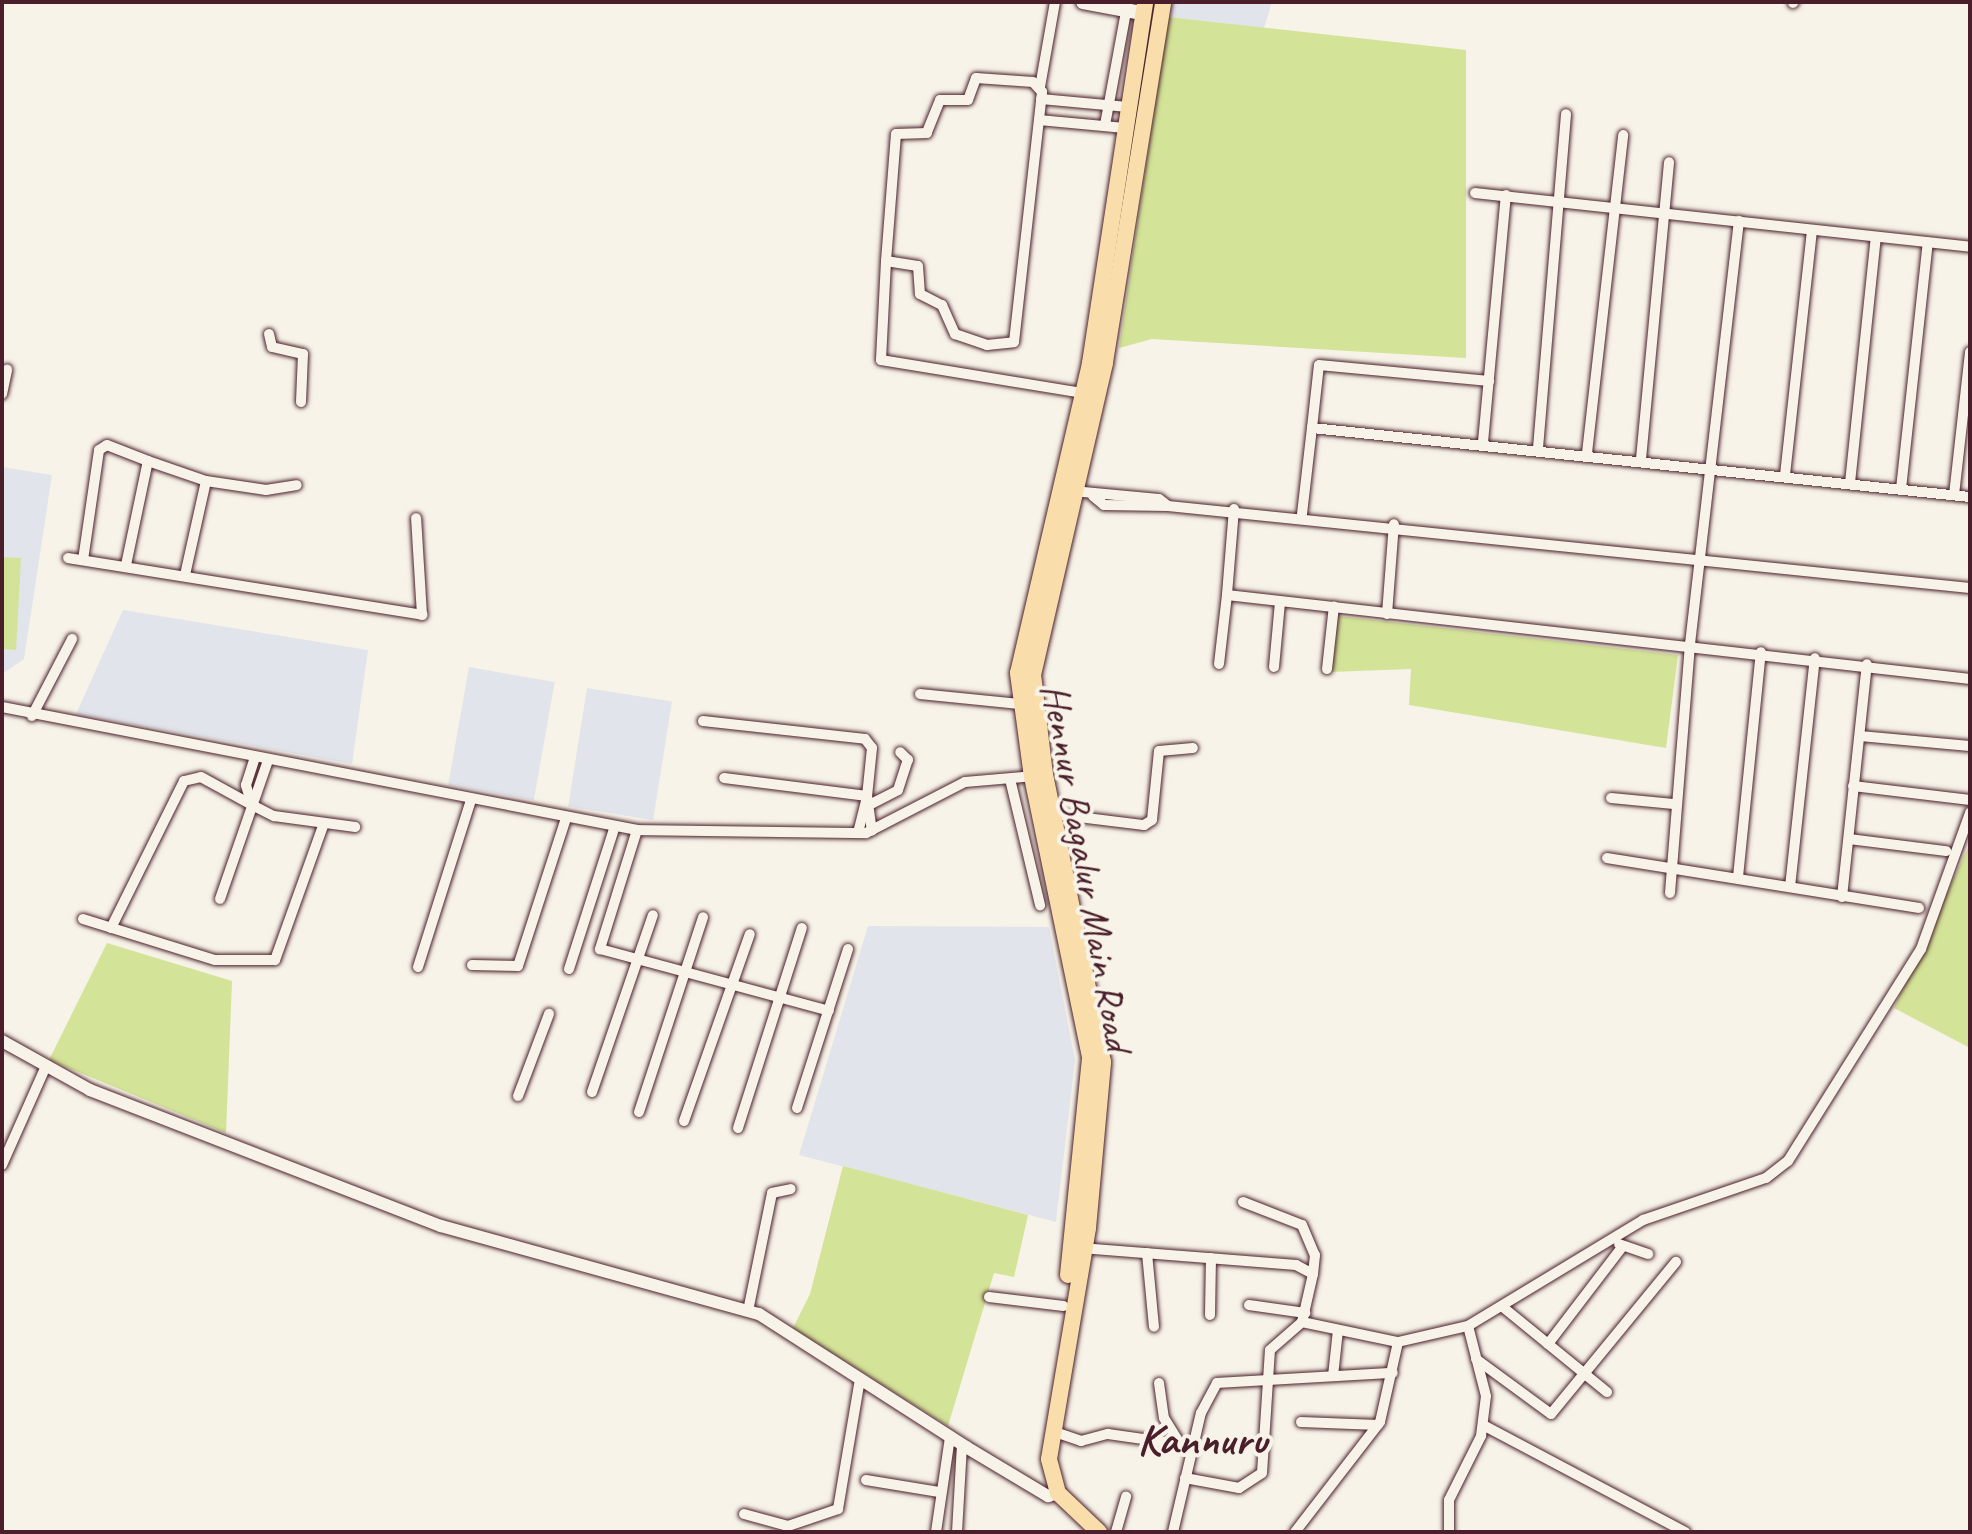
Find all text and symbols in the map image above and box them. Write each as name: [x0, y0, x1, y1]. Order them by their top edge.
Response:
street label: Hennur Bagalur Main Road: [1031, 679, 1143, 1055]
district label: Kannuru: [1137, 1414, 1267, 1466]

